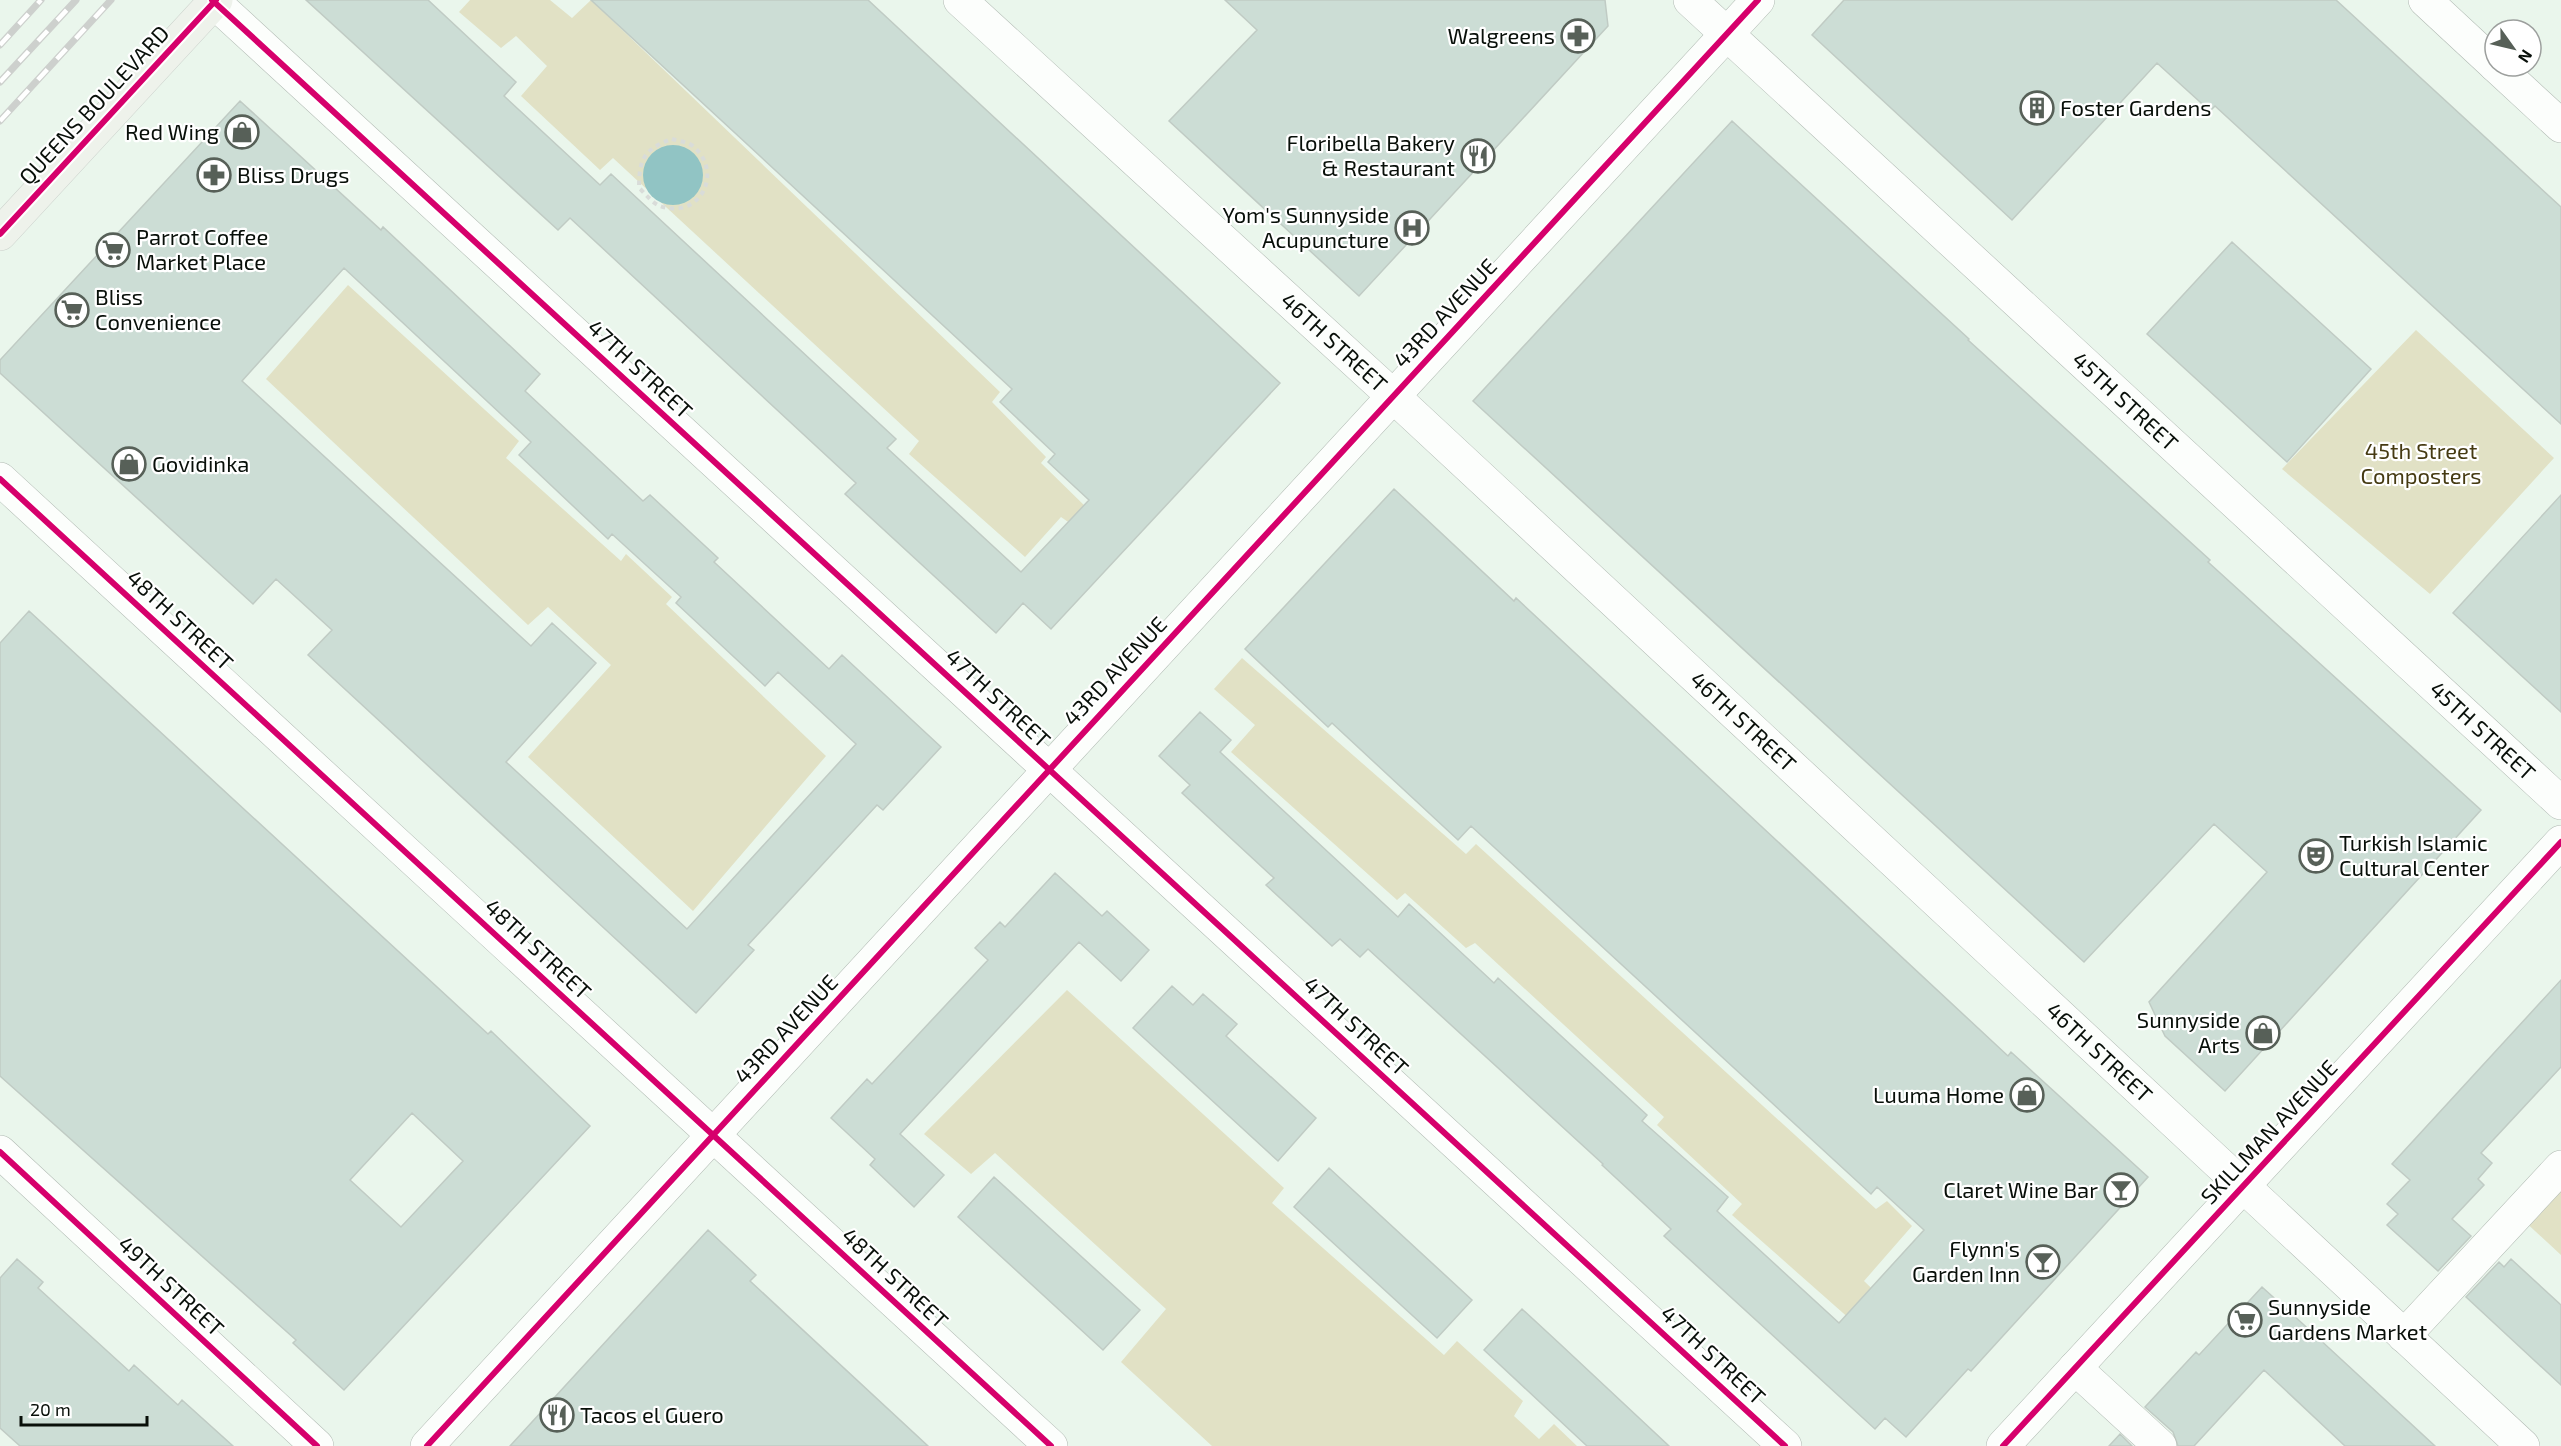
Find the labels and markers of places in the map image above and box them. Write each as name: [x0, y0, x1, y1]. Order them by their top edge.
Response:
pharmacy icon: Walgreens: [1560, 18, 1596, 54]
place label: Walgreens: [1447, 22, 1555, 48]
building icon: Foster Gardens: [2019, 90, 2055, 126]
place label: Foster Gardens: [2060, 94, 2212, 120]
shop icon: Red Wing: [224, 114, 260, 150]
place label: Red Wing: [125, 118, 219, 144]
place label: Floribella Bakery & Restaurant: [1287, 129, 1455, 180]
restaurant icon: Floribella Bakery & Restaurant: [1460, 138, 1496, 174]
pharmacy icon: Bliss Drugs: [196, 157, 232, 193]
place label: Bliss Drugs: [237, 161, 349, 187]
place label: Yom's Sunnyside Acupuncture: [1223, 201, 1389, 252]
hospital icon: Yom's Sunnyside Acupuncture: [1394, 210, 1430, 246]
place label: Parrot Coffee Market Place: [136, 223, 268, 274]
supermarket icon: Parrot Coffee Market Place: [95, 232, 131, 268]
place label: Bliss Convenience: [95, 283, 221, 334]
supermarket icon: Bliss Convenience: [54, 292, 90, 328]
shop icon: Govidinka: [111, 446, 147, 482]
place label: Govidinka: [152, 450, 249, 476]
place label: Turkish Islamic Cultural Center: [2339, 829, 2490, 880]
theatre icon: Turkish Islamic Cultural Center: [2298, 838, 2334, 874]
place label: Sunnyside Arts: [2137, 1006, 2240, 1057]
shop icon: Sunnyside Arts: [2245, 1015, 2281, 1051]
shop icon: Luuma Home: [2009, 1077, 2045, 1113]
place label: Luuma Home: [1873, 1081, 2004, 1107]
bar icon: Claret Wine Bar: [2103, 1172, 2139, 1208]
place label: Claret Wine Bar: [1943, 1176, 2098, 1202]
place label: Flynn's Garden Inn: [1912, 1235, 2020, 1286]
bar icon: Flynn's Garden Inn: [2025, 1244, 2061, 1280]
place label: Sunnyside Gardens Market: [2268, 1293, 2427, 1344]
supermarket icon: Sunnyside Gardens Market: [2227, 1302, 2263, 1338]
restaurant icon: Tacos el Guero: [539, 1397, 575, 1433]
place label: Tacos el Guero: [580, 1401, 724, 1427]

